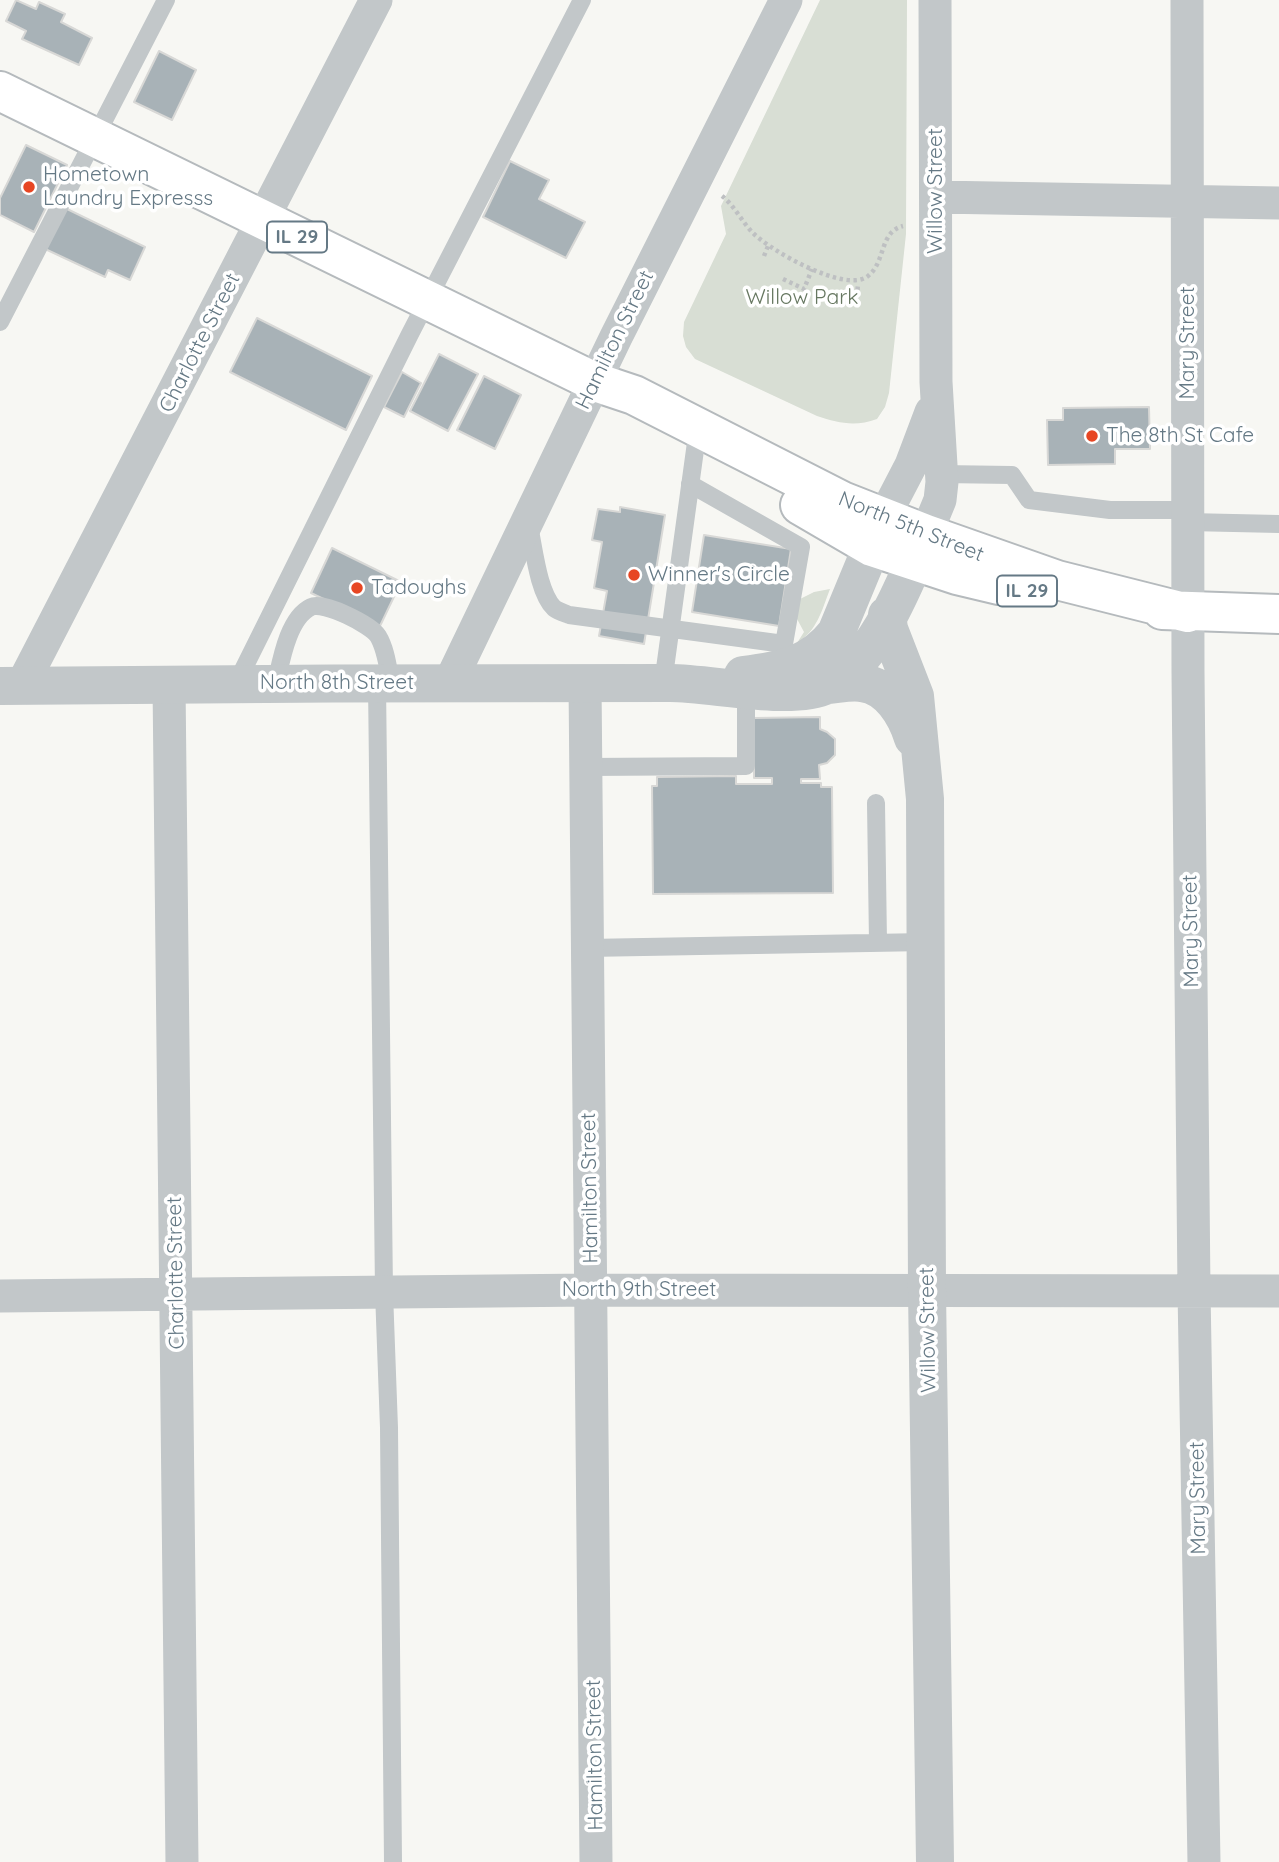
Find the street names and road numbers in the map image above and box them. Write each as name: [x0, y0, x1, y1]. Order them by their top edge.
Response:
street label: Willow Street: [923, 128, 949, 254]
road number: IL 29: [267, 221, 327, 252]
street label: Hamilton Street: [571, 267, 659, 413]
street label: Charlotte Street: [154, 269, 246, 417]
street label: Mary Street: [1175, 286, 1201, 400]
street label: North 5th Street: [835, 486, 987, 568]
road number: IL 29: [997, 576, 1057, 606]
street label: North 8th Street: [260, 670, 414, 696]
street label: Mary Street: [1177, 874, 1205, 988]
street label: Hamilton Street: [576, 1112, 604, 1264]
street label: Charlotte Street: [162, 1196, 190, 1350]
street label: Willow Street: [914, 1267, 942, 1393]
street label: North 9th Street: [562, 1277, 716, 1303]
street label: Mary Street: [1184, 1441, 1212, 1555]
street label: Hamilton Street: [581, 1679, 609, 1831]

